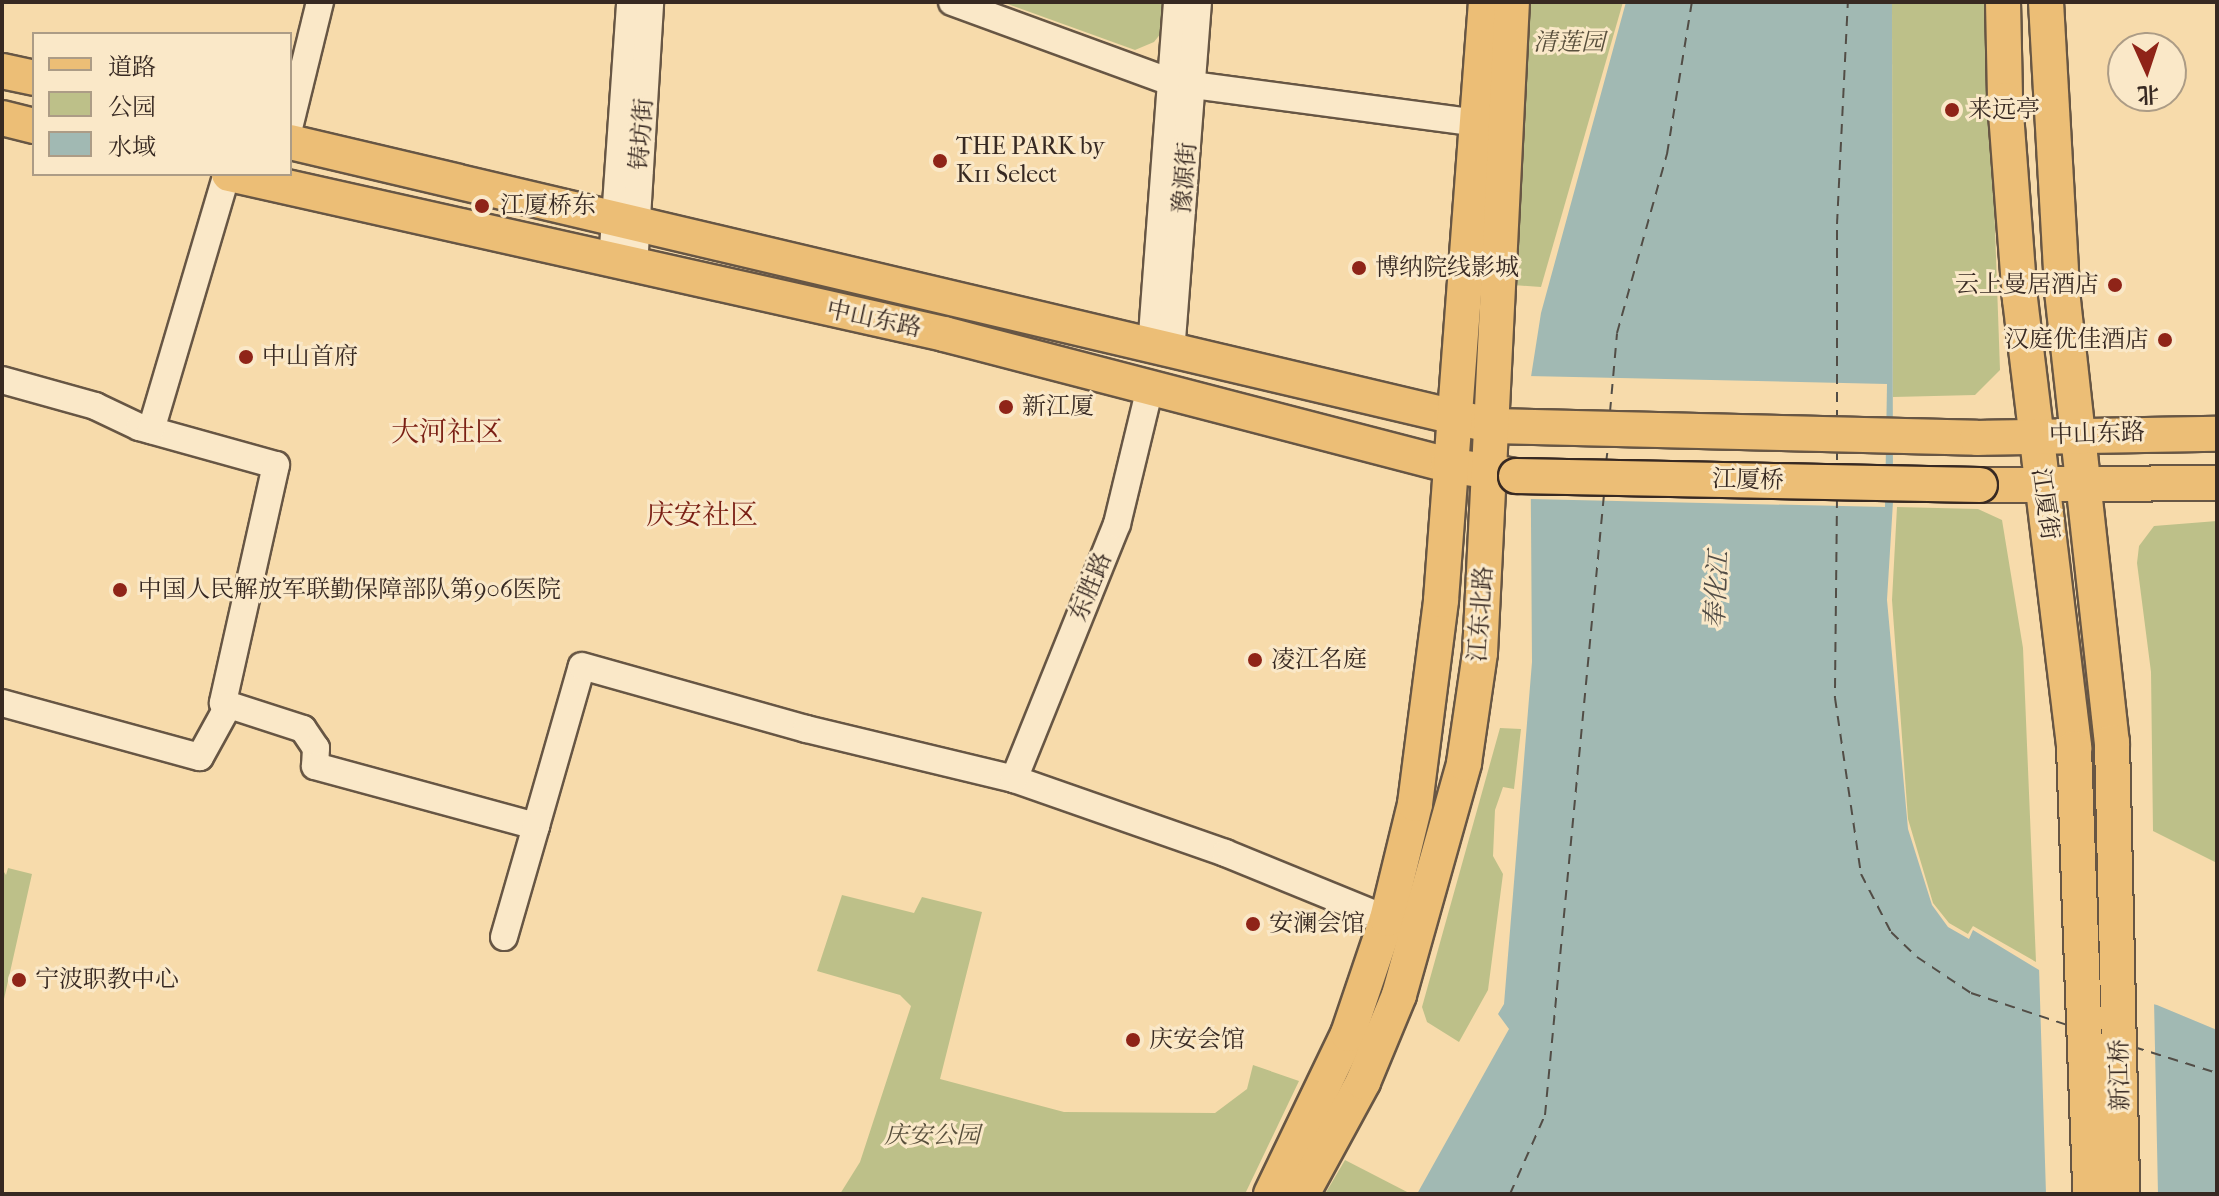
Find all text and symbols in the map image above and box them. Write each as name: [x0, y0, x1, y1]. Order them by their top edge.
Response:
park label: 清莲园: [1533, 29, 1605, 57]
legend: [32, 32, 292, 176]
north arrow: [2107, 32, 2187, 112]
text: 道路: [108, 53, 156, 81]
text: 北: [2136, 80, 2160, 108]
text: 公园: [108, 93, 156, 121]
place label: 来远亭: [1968, 96, 2040, 124]
street label: 铸坊街: [625, 97, 659, 171]
marker: 来远亭: [1943, 101, 1961, 119]
text: 水域: [108, 133, 156, 161]
place label: THE PARK by K11 Select: [956, 133, 1105, 189]
street label: 豫源街: [1168, 141, 1202, 215]
marker: THE PARK by K11 Select: [931, 152, 949, 170]
place label: 江厦桥东: [500, 192, 596, 220]
marker: 江厦桥东: [471, 195, 493, 217]
place label: 博纳院线影城: [1375, 254, 1519, 282]
marker: 博纳院线影城: [1350, 259, 1368, 277]
place label: 云上曼居酒店: [1955, 271, 2099, 299]
marker: 云上曼居酒店: [2106, 276, 2124, 294]
street label: 中山东路: [824, 295, 924, 343]
place label: 汉庭优佳酒店: [2005, 326, 2149, 354]
marker: 汉庭优佳酒店: [2156, 331, 2174, 349]
place label: 中山首府: [262, 343, 358, 371]
marker: 中山首府: [237, 348, 255, 366]
place label: 新江厦: [1022, 393, 1094, 421]
marker: 新江厦: [997, 398, 1015, 416]
district label: 大河社区: [391, 415, 503, 449]
street label: 中山东路: [2049, 418, 2145, 450]
street label: 江厦桥: [1712, 465, 1784, 495]
street label: 江厦街: [2026, 466, 2064, 542]
district label: 庆安社区: [646, 498, 758, 532]
street label: 东胜路: [1064, 548, 1118, 626]
water label: 奉化江: [1699, 550, 1735, 630]
street label: 江东北路: [1463, 565, 1499, 663]
place label: 中国人民解放军联勤保障部队第906医院: [138, 576, 561, 604]
marker: 中国人民解放军联勤保障部队第906医院: [109, 579, 131, 601]
place label: 凌江名庭: [1271, 646, 1367, 674]
marker: 凌江名庭: [1246, 651, 1264, 669]
place label: 安澜会馆: [1269, 910, 1365, 938]
marker: 安澜会馆: [1244, 915, 1262, 933]
place label: 宁波职教中心: [35, 966, 179, 994]
marker: 宁波职教中心: [10, 971, 28, 989]
place label: 庆安会馆: [1149, 1026, 1245, 1054]
marker: 庆安会馆: [1124, 1031, 1142, 1049]
street label: 新江桥: [2105, 1039, 2135, 1111]
park label: 庆安公园: [884, 1122, 980, 1150]

